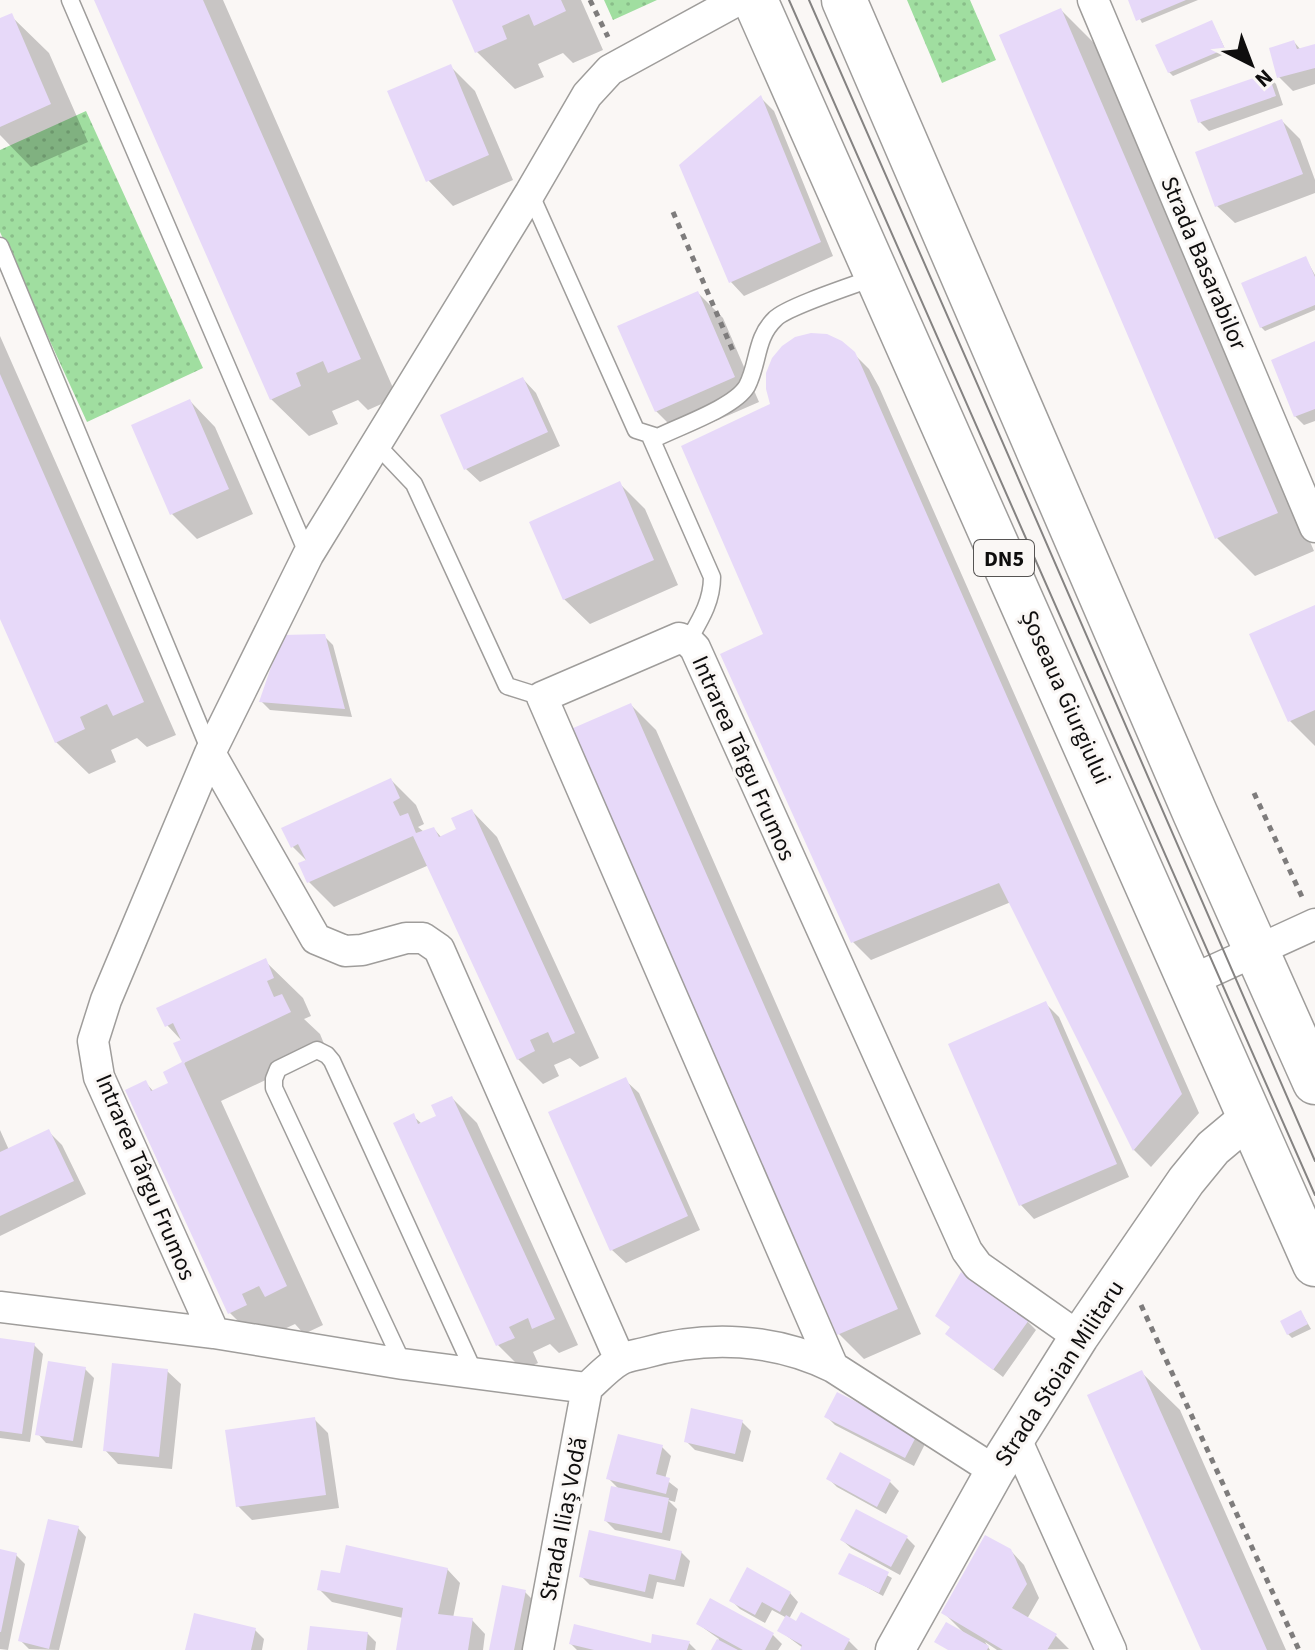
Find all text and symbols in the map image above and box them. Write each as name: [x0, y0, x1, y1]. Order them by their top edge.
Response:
north arrow: [1211, 24, 1291, 104]
text: N: [1248, 61, 1280, 95]
street label: Strada Basarabilor: [1151, 171, 1256, 356]
road number: DN5: [974, 540, 1034, 576]
street label: Șoseaua Giurgiului: [1011, 604, 1120, 790]
street label: Intrarea Târgu Frumos: [683, 650, 804, 866]
street label: Intrarea Târgu Frumos: [86, 1069, 205, 1286]
street label: Strada Stoian Militaru: [986, 1273, 1133, 1473]
street label: Strada Iliaș Vodă: [530, 1434, 597, 1604]

